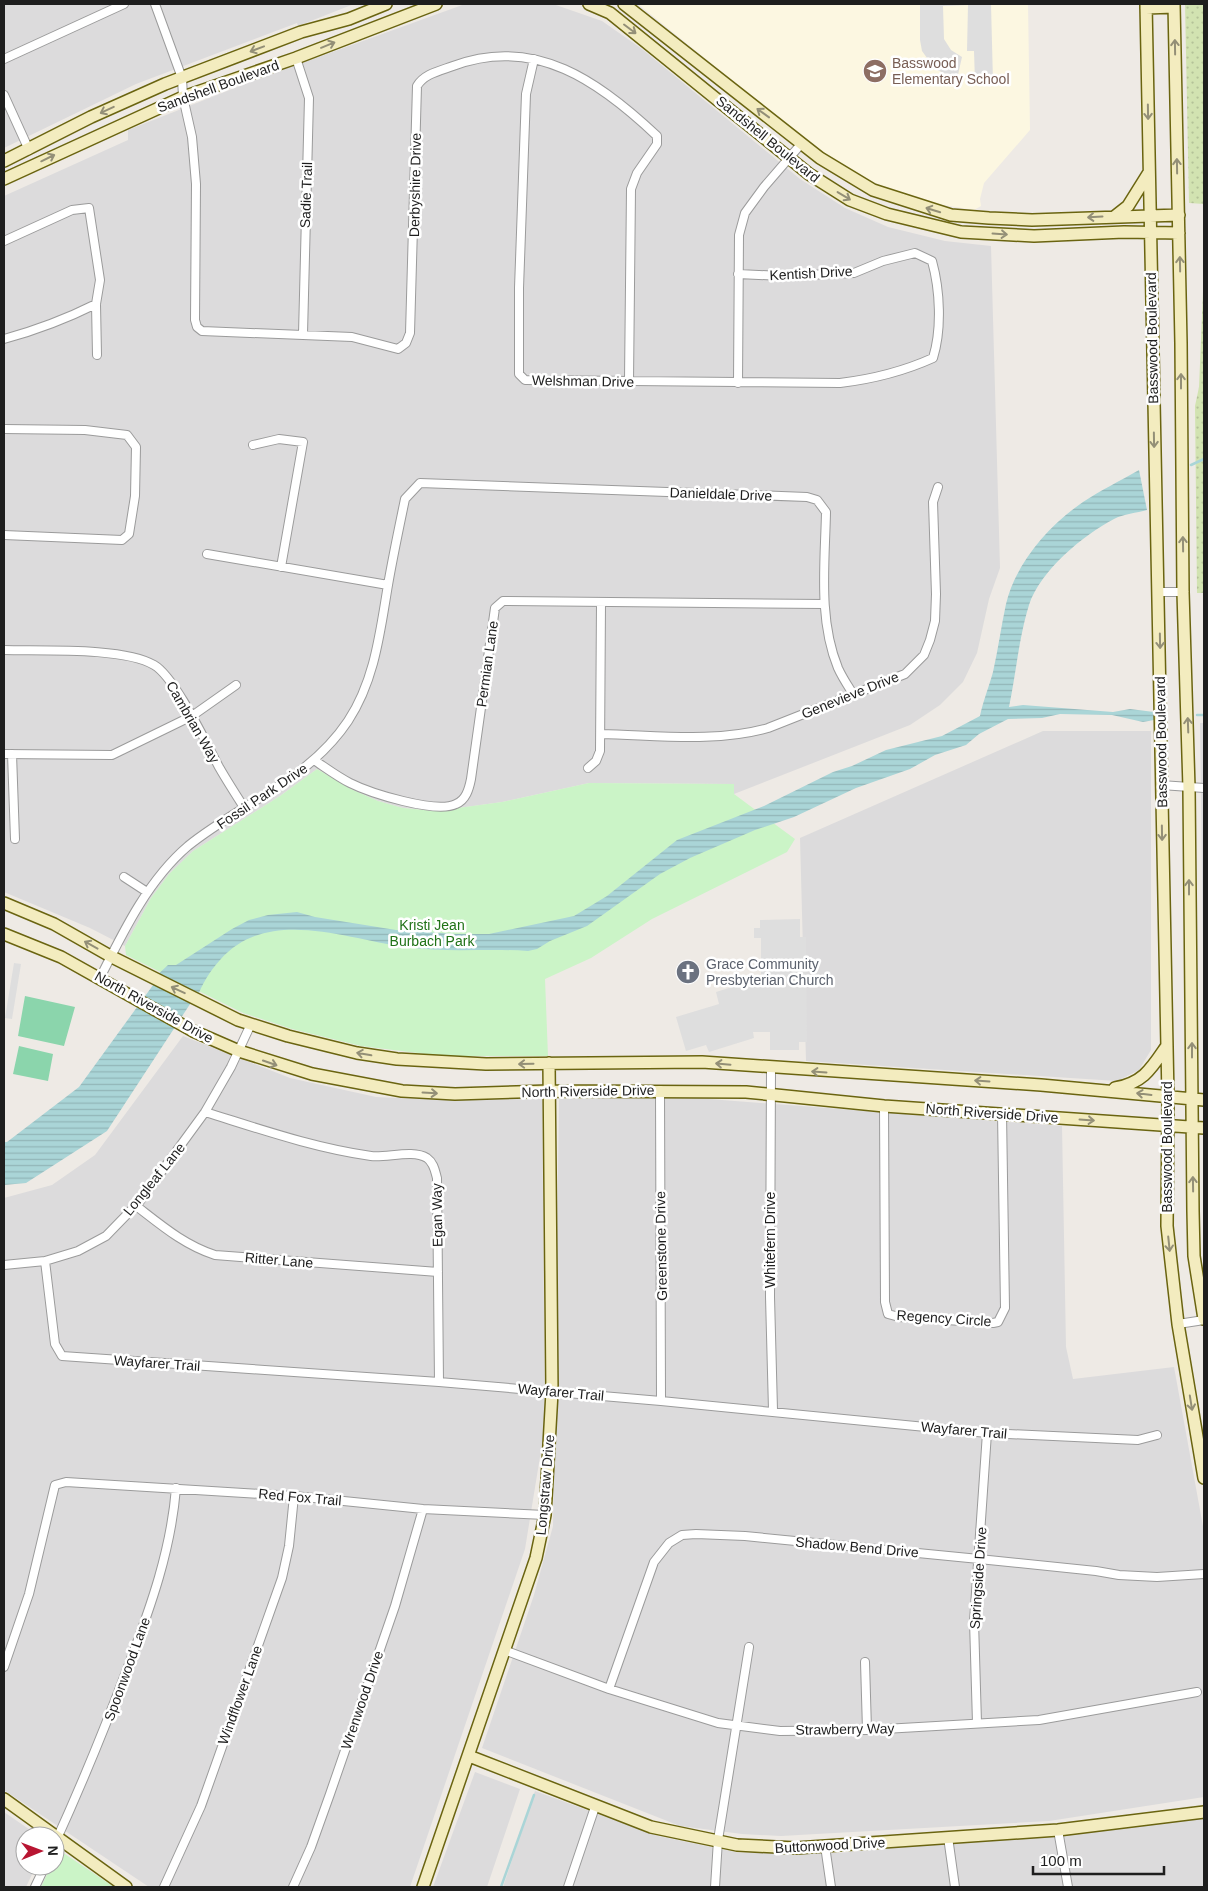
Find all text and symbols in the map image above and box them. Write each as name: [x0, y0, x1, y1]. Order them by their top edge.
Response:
one-way arrow: [623, 24, 637, 34]
one-way arrow: [1170, 39, 1179, 55]
one-way arrow: [320, 40, 335, 49]
one-way arrow: [250, 45, 265, 54]
place label: Basswood Elementary School: [892, 55, 1010, 87]
street label: Sandshell Boulevard: [155, 57, 281, 115]
school or university icon: Basswood Elementary School: [862, 58, 888, 84]
street label: Sandshell Boulevard: [713, 92, 823, 186]
one-way arrow: [1143, 103, 1153, 119]
one-way arrow: [100, 105, 115, 115]
one-way arrow: [756, 108, 770, 118]
street label: Derbyshire Drive: [406, 133, 424, 237]
one-way arrow: [40, 153, 55, 162]
one-way arrow: [1173, 159, 1182, 175]
street label: Sadie Trail: [297, 162, 315, 228]
one-way arrow: [836, 191, 850, 201]
one-way arrow: [926, 204, 942, 214]
one-way arrow: [1087, 213, 1103, 222]
one-way arrow: [992, 230, 1008, 239]
one-way arrow: [1175, 256, 1184, 272]
street label: Kentish Drive: [769, 263, 853, 283]
street label: Basswood Boulevard: [1143, 272, 1161, 404]
street label: Welshman Drive: [532, 372, 635, 390]
one-way arrow: [1176, 373, 1186, 390]
one-way arrow: [1150, 432, 1159, 448]
street label: Danieldale Drive: [669, 484, 773, 504]
one-way arrow: [1178, 536, 1188, 552]
street label: Permian Lane: [473, 620, 501, 708]
one-way arrow: [1155, 632, 1165, 649]
street label: Genevieve Drive: [799, 668, 901, 722]
street label: Basswood Boulevard: [1152, 676, 1170, 808]
street label: Cambrian Way: [163, 678, 223, 766]
one-way arrow: [1183, 717, 1192, 733]
street label: Fossil Park Drive: [214, 760, 311, 832]
one-way arrow: [1157, 825, 1167, 841]
one-way arrow: [1184, 880, 1194, 896]
park label: Kristi Jean Burbach Park: [390, 917, 475, 949]
one-way arrow: [84, 940, 99, 949]
place label: Grace Community Presbyterian Church: [706, 956, 834, 988]
church icon: Grace Community Presbyterian Church: [675, 959, 701, 985]
street label: North Riverside Drive: [92, 968, 216, 1046]
one-way arrow: [171, 984, 186, 994]
one-way arrow: [1187, 1042, 1197, 1058]
one-way arrow: [356, 1048, 372, 1058]
one-way arrow: [262, 1059, 278, 1068]
one-way arrow: [518, 1059, 534, 1069]
one-way arrow: [715, 1060, 731, 1069]
one-way arrow: [812, 1067, 828, 1076]
one-way arrow: [974, 1076, 990, 1085]
street label: Basswood Boulevard: [1159, 1081, 1175, 1213]
street label: North Riverside Drive: [521, 1082, 655, 1100]
one-way arrow: [421, 1088, 437, 1097]
one-way arrow: [1136, 1089, 1152, 1099]
street label: North Riverside Drive: [925, 1100, 1059, 1126]
one-way arrow: [1079, 1115, 1095, 1124]
street label: Longleaf Lane: [120, 1139, 188, 1219]
one-way arrow: [1188, 1176, 1198, 1192]
street label: Egan Way: [428, 1183, 446, 1247]
street label: Greenstone Drive: [652, 1191, 670, 1301]
street label: Whitefern Drive: [762, 1192, 778, 1288]
one-way arrow: [1164, 1236, 1174, 1252]
street label: Ritter Lane: [244, 1249, 314, 1271]
street label: Regency Circle: [896, 1307, 992, 1329]
street label: Wayfarer Trail: [113, 1352, 201, 1374]
street label: Wayfarer Trail: [517, 1380, 605, 1404]
one-way arrow: [1186, 1395, 1196, 1411]
street label: Wayfarer Trail: [920, 1418, 1008, 1442]
street label: Longstraw Drive: [533, 1434, 557, 1536]
street label: Red Fox Trail: [258, 1485, 342, 1509]
street label: Springside Drive: [966, 1526, 990, 1630]
street label: Shadow Bend Drive: [795, 1534, 920, 1560]
street label: Spoonwood Lane: [101, 1615, 153, 1723]
street label: Windflower Lane: [215, 1643, 265, 1747]
street label: Wrenwood Drive: [338, 1648, 386, 1751]
street label: Strawberry Way: [795, 1720, 895, 1738]
north arrow: [15, 1826, 65, 1876]
street label: Buttonwood Drive: [774, 1834, 886, 1856]
scale bar: [1033, 1844, 1164, 1876]
text: N: [45, 1846, 61, 1856]
text: 100 m: [1040, 1852, 1082, 1869]

